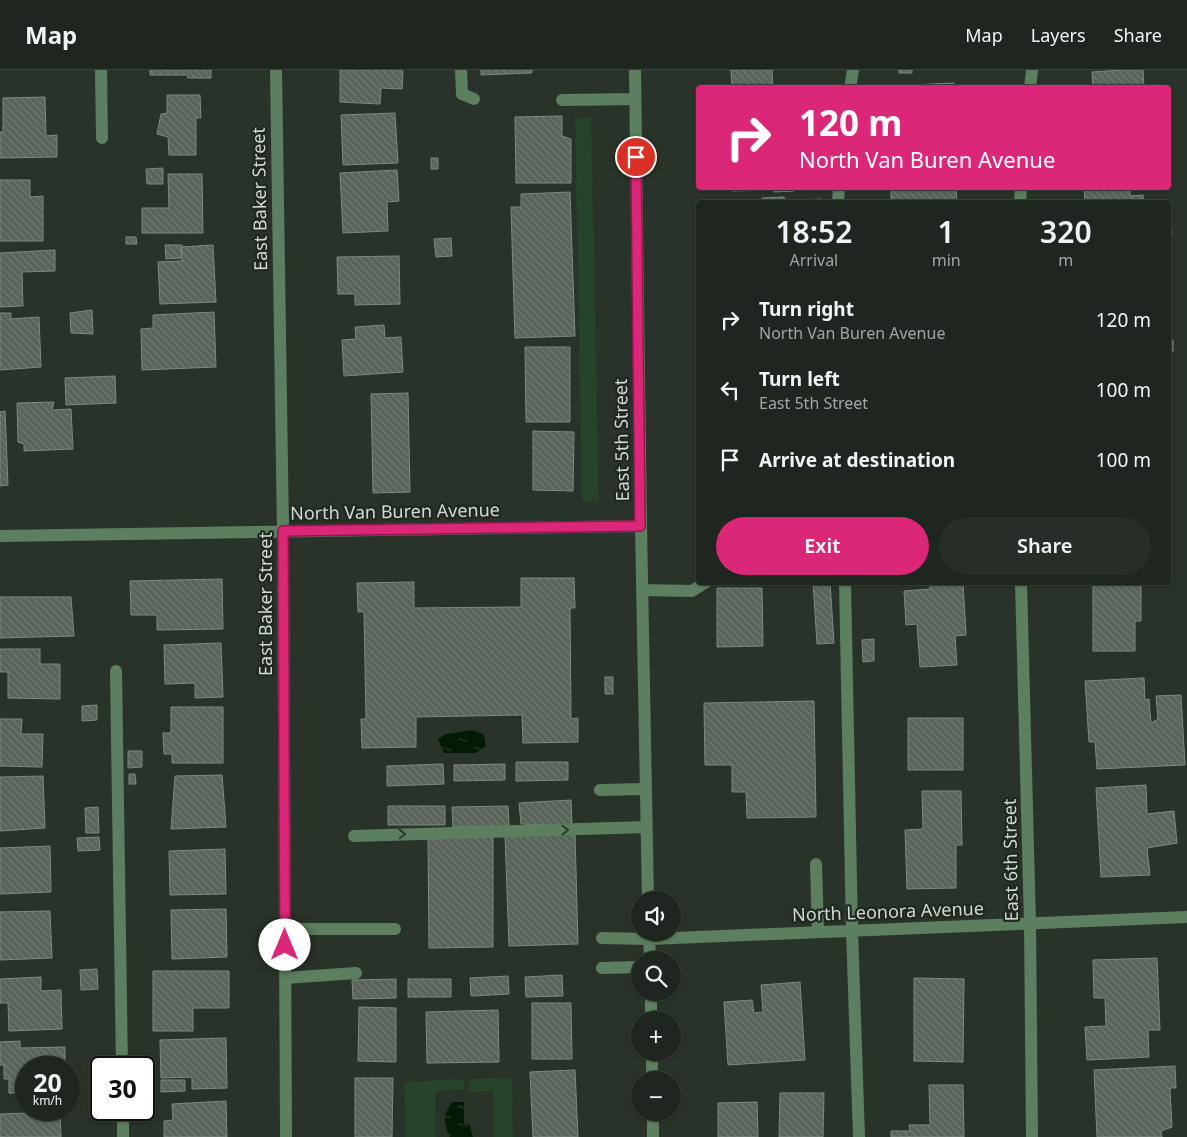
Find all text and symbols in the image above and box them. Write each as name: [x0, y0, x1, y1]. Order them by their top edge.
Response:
text: Map: [25, 18, 77, 51]
text: Map: [965, 23, 1003, 47]
text: Layers: [1031, 23, 1086, 47]
text: Share: [1114, 23, 1162, 47]
text: 120 m: [799, 99, 902, 146]
icon: right: [716, 105, 781, 170]
street label: East Baker Street: [246, 126, 272, 271]
pin: [615, 136, 657, 178]
icon: arrive: [622, 143, 650, 171]
text: North Van Buren Avenue: [799, 144, 1055, 174]
text: 18:52: [775, 211, 852, 252]
text: 1: [938, 211, 955, 252]
text: 320: [1040, 211, 1092, 252]
text: Arrival: [789, 249, 838, 271]
text: min: [932, 249, 961, 271]
text: m: [1058, 249, 1073, 271]
text: Turn right: [759, 296, 854, 322]
icon: right: [716, 306, 744, 334]
text: 120 m: [1096, 307, 1151, 333]
text: North Van Buren Avenue: [759, 322, 945, 344]
text: Turn left: [759, 366, 840, 392]
icon: left: [716, 376, 744, 404]
text: 100 m: [1096, 377, 1151, 403]
street label: East 5th Street: [608, 378, 634, 502]
text: East 5th Street: [759, 392, 868, 414]
icon: arrive: [716, 446, 744, 474]
text: Arrive at destination: [759, 447, 955, 473]
text: 100 m: [1096, 447, 1151, 473]
street label: North Van Buren Avenue: [290, 497, 500, 525]
button: Exit: [716, 517, 929, 575]
button: Share: [939, 517, 1151, 575]
street label: East Baker Street: [253, 532, 277, 676]
street label: East 6th Street: [997, 798, 1023, 922]
one-way arrow: [561, 825, 569, 835]
one-way arrow: [398, 829, 406, 839]
map controls: [631, 891, 681, 1121]
button: sound: [631, 891, 681, 941]
street label: North Leonora Avenue: [792, 896, 984, 926]
position arrow: [258, 918, 310, 970]
button: search: [631, 951, 681, 1001]
button: +: [631, 1011, 681, 1061]
speed limit sign: 30: [90, 1056, 155, 1121]
text: 20: [33, 1065, 62, 1099]
button: −: [631, 1071, 681, 1121]
text: km/h: [33, 1092, 62, 1109]

